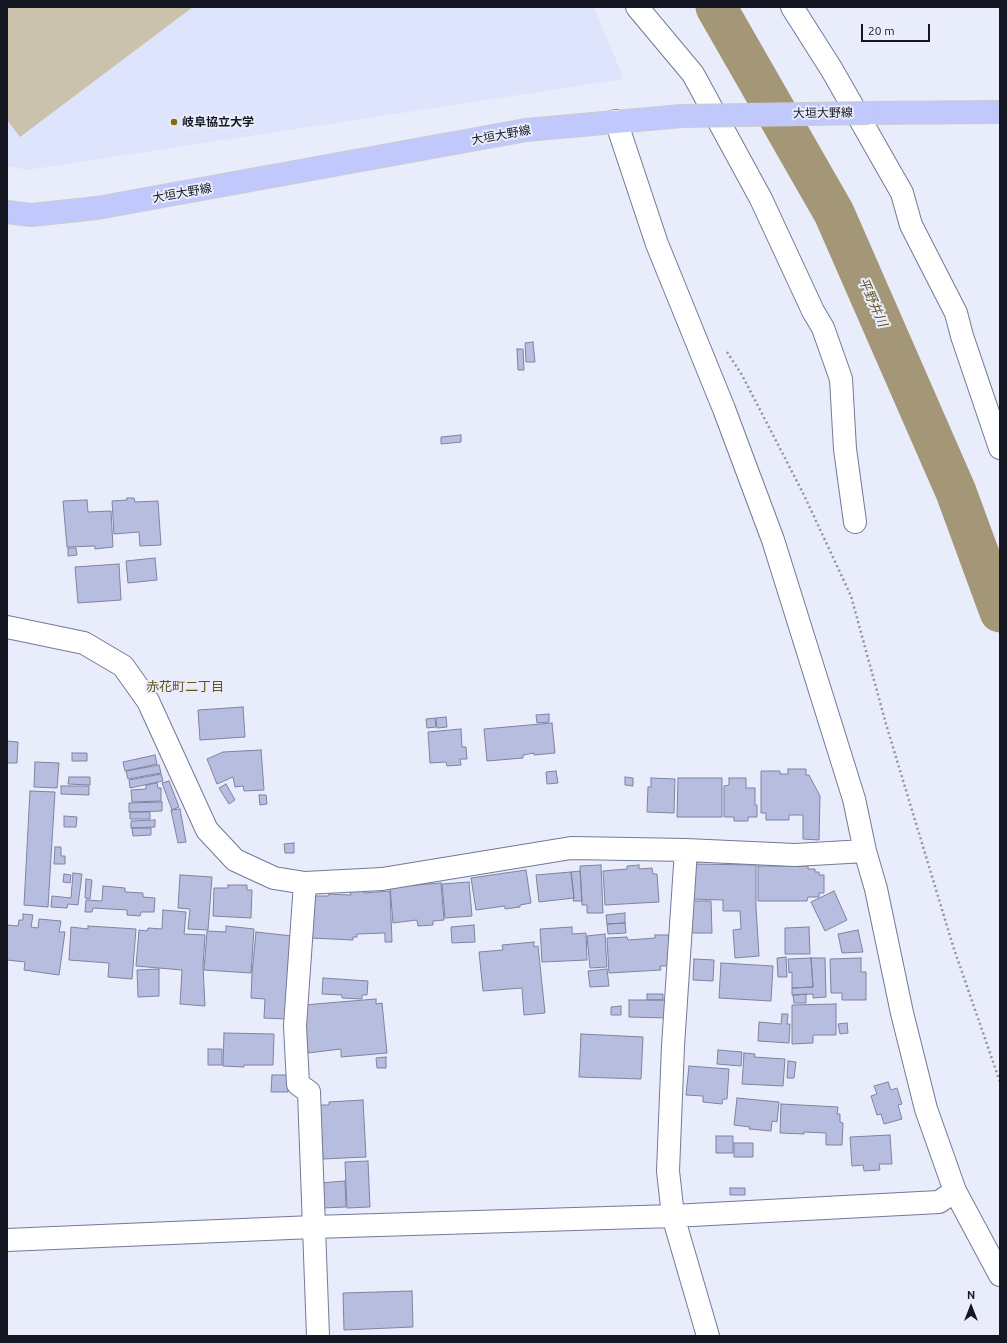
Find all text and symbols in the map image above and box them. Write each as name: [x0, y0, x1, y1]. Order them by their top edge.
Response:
scale bar: [863, 16, 932, 42]
text: 20 m: [868, 24, 895, 37]
street label: 大垣大野線: [793, 105, 853, 121]
place label: 岐阜協立大学: [182, 115, 254, 129]
marker: 岐阜協立大学: [169, 117, 179, 127]
street label: 大垣大野線: [470, 123, 532, 147]
street label: 大垣大野線: [151, 181, 213, 205]
water label: 平野井川: [855, 275, 891, 329]
district label: 赤花町二丁目: [146, 679, 224, 695]
north arrow: [951, 1287, 991, 1327]
text: N: [967, 1289, 975, 1301]

